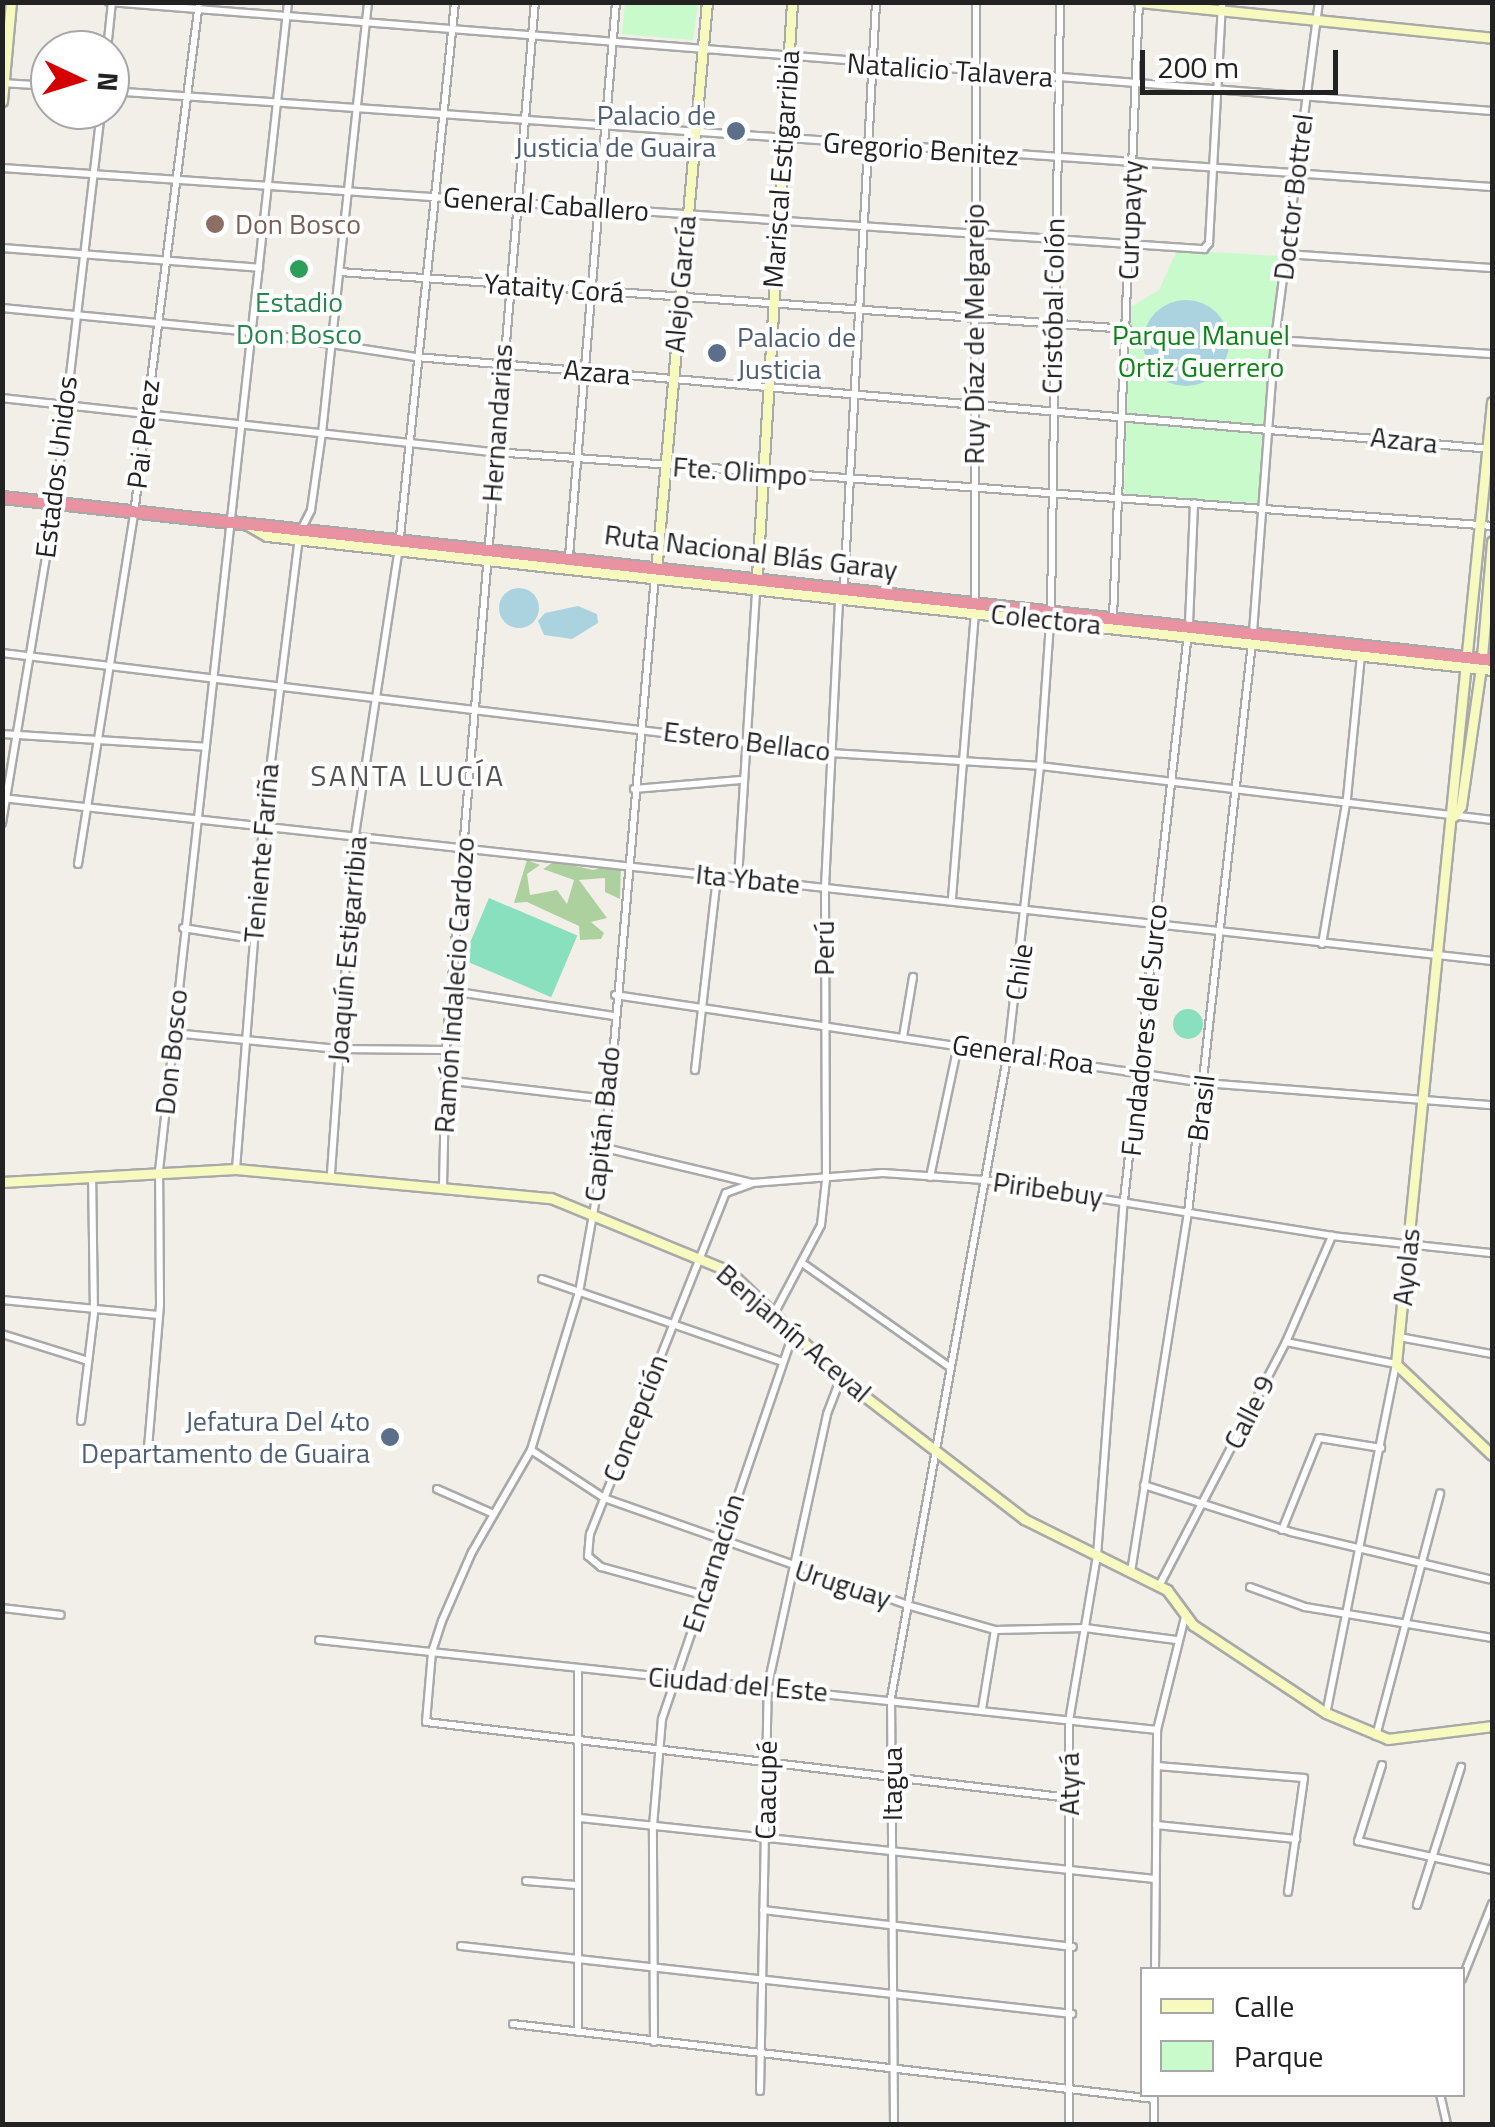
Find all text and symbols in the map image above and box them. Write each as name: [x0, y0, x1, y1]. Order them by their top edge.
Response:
north arrow: [30, 30, 130, 130]
scale bar: [1145, 30, 1342, 92]
text: 200 m: [1157, 44, 1239, 90]
street label: Natalicio Talavera: [846, 46, 1054, 94]
street label: Mariscal Estigarribia: [756, 49, 806, 289]
text: N: [86, 71, 131, 93]
place label: Palacio de Justicia de Guaira: [514, 98, 716, 164]
street label: Doctor Bottrel: [1266, 112, 1320, 282]
marker: Palacio de Justicia de Guaira: [725, 120, 747, 142]
street label: Gregorio Benitez: [822, 125, 1020, 173]
street label: Curupayty: [1111, 160, 1149, 280]
street label: General Caballero: [442, 180, 650, 228]
street label: Ruy Díaz de Melgarejo: [957, 204, 991, 464]
place label: Don Bosco: [235, 207, 361, 241]
marker: Don Bosco: [204, 213, 226, 235]
street label: Alejo García: [657, 214, 703, 354]
street label: Cristóbal Colón: [1035, 218, 1071, 394]
marker: Estadio Don Bosco: [288, 258, 310, 280]
street label: Yataity Corá: [483, 266, 625, 310]
place label: Estadio Don Bosco: [236, 285, 362, 351]
park label: Parque Manuel Ortiz Guerrero: [1112, 318, 1290, 384]
place label: Palacio de Justicia: [737, 320, 856, 386]
marker: Palacio de Justicia: [706, 342, 728, 364]
street label: Hernandarias: [475, 343, 519, 503]
street label: Azara: [562, 352, 632, 392]
street label: Estados Unidos: [28, 374, 84, 560]
street label: Pai Perez: [120, 378, 166, 490]
street label: Azara: [1369, 420, 1439, 460]
street label: Fte. Olimpo: [672, 450, 808, 492]
street label: Ruta Nacional Blás Garay: [602, 517, 900, 587]
street label: Colectora: [989, 596, 1103, 642]
street label: Estero Bellaco: [662, 714, 832, 768]
district label: SANTA LUCÍA: [310, 757, 506, 793]
street label: Teniente Fariña: [236, 762, 286, 944]
street label: Joaquín Estigarribia: [320, 834, 374, 1064]
street label: Ramón Indalecio Cardozo: [427, 836, 481, 1134]
street label: Ita Ybate: [694, 857, 802, 901]
street label: Fundadores del Surco: [1114, 902, 1174, 1158]
street label: Perú: [807, 920, 841, 976]
street label: Chile: [998, 941, 1040, 1003]
street label: Don Bosco: [148, 988, 194, 1116]
street label: General Roa: [950, 1027, 1096, 1081]
street label: Capitán Bado: [577, 1045, 627, 1203]
street label: Brasil: [1180, 1073, 1222, 1143]
street label: Piribebuy: [991, 1165, 1105, 1213]
street label: Ayolas: [1385, 1227, 1427, 1307]
street label: Benjamín Aceval: [710, 1257, 878, 1409]
street label: Concepción: [595, 1349, 675, 1487]
street label: Calle 9: [1216, 1370, 1282, 1454]
place label: Jefatura Del 4to Departamento de Guaira: [81, 1404, 370, 1470]
marker: Jefatura Del 4to Departamento de Guaira: [379, 1426, 401, 1448]
street label: Encarnación: [675, 1489, 751, 1637]
street label: Uruguay: [791, 1553, 895, 1615]
street label: Ciudad del Este: [647, 1659, 829, 1709]
street label: Caacupé: [748, 1740, 784, 1840]
street label: Itagua: [875, 1747, 909, 1821]
street label: Atyrá: [1052, 1752, 1086, 1816]
legend: [1140, 1967, 1465, 2097]
text: Calle: [1234, 1983, 1294, 2029]
text: Parque: [1234, 2033, 1324, 2079]

